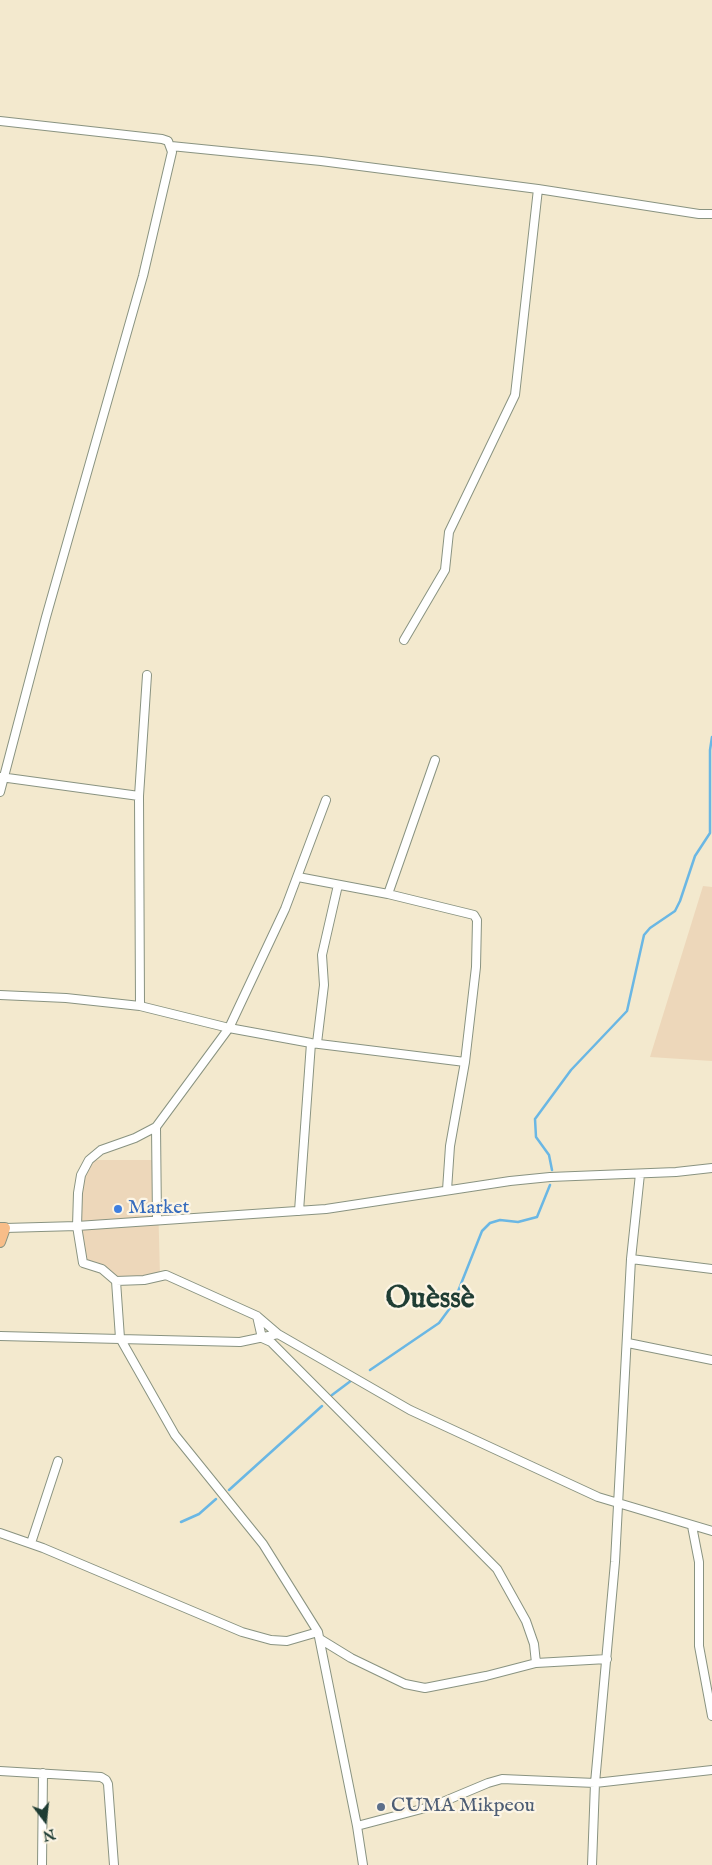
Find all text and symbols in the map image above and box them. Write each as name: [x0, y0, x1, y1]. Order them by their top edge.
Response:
place label: Market: [128, 1197, 189, 1221]
marker: Market: [112, 1203, 124, 1215]
district label: Ouèssè: [385, 1283, 475, 1319]
north arrow: [20, 1795, 70, 1845]
place label: CUMA Mikpeou: [391, 1795, 535, 1819]
marker: CUMA Mikpeou: [375, 1801, 387, 1813]
text: N: [41, 1824, 57, 1845]

